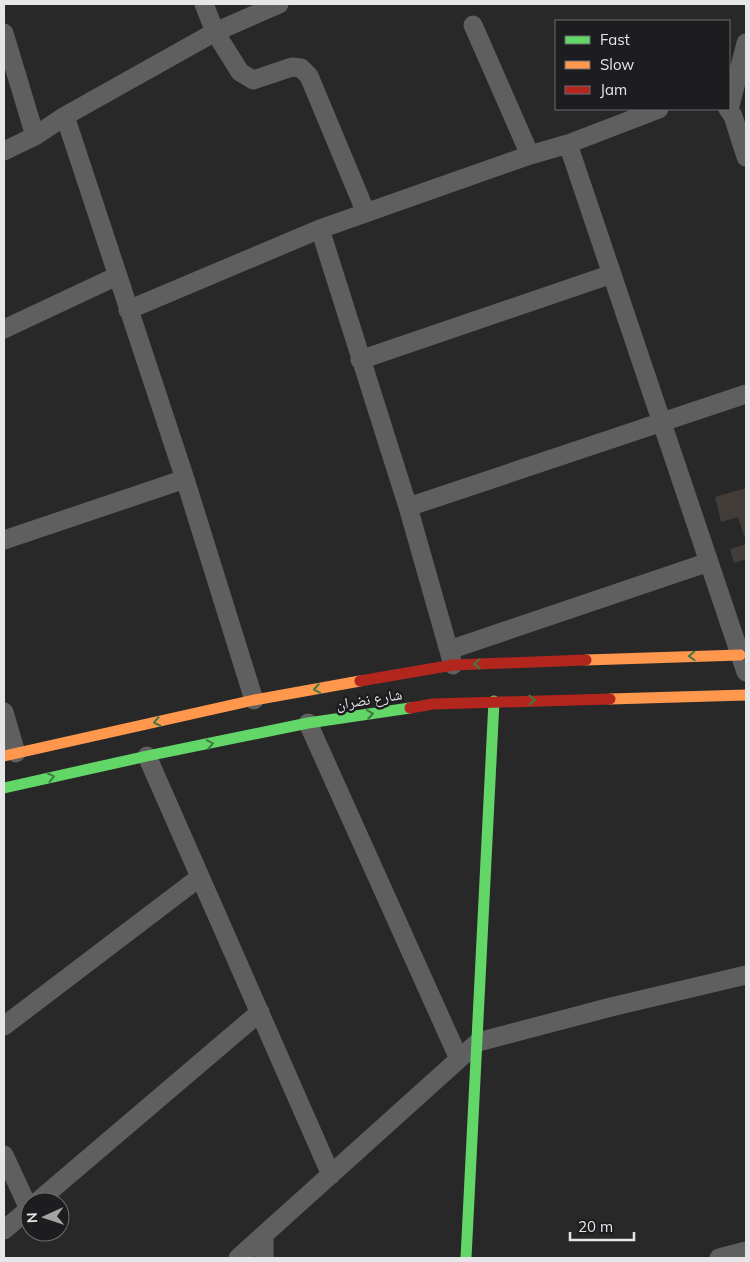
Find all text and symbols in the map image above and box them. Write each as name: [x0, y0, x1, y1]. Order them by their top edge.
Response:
legend: [555, 20, 730, 110]
text: Fast: [600, 30, 630, 49]
text: Slow: [600, 55, 634, 74]
text: Jam: [600, 80, 627, 99]
one-way arrow: [687, 651, 695, 662]
one-way arrow: [473, 659, 480, 669]
one-way arrow: [312, 684, 321, 694]
street label: شارع نضران: [335, 684, 404, 715]
one-way arrow: [528, 695, 536, 705]
one-way arrow: [366, 709, 374, 719]
one-way arrow: [153, 716, 162, 727]
one-way arrow: [206, 739, 215, 749]
one-way arrow: [47, 772, 56, 783]
north arrow: [20, 1192, 70, 1242]
scale bar: [570, 1210, 634, 1242]
text: N: [23, 1212, 41, 1223]
text: 20 m: [578, 1217, 613, 1236]

